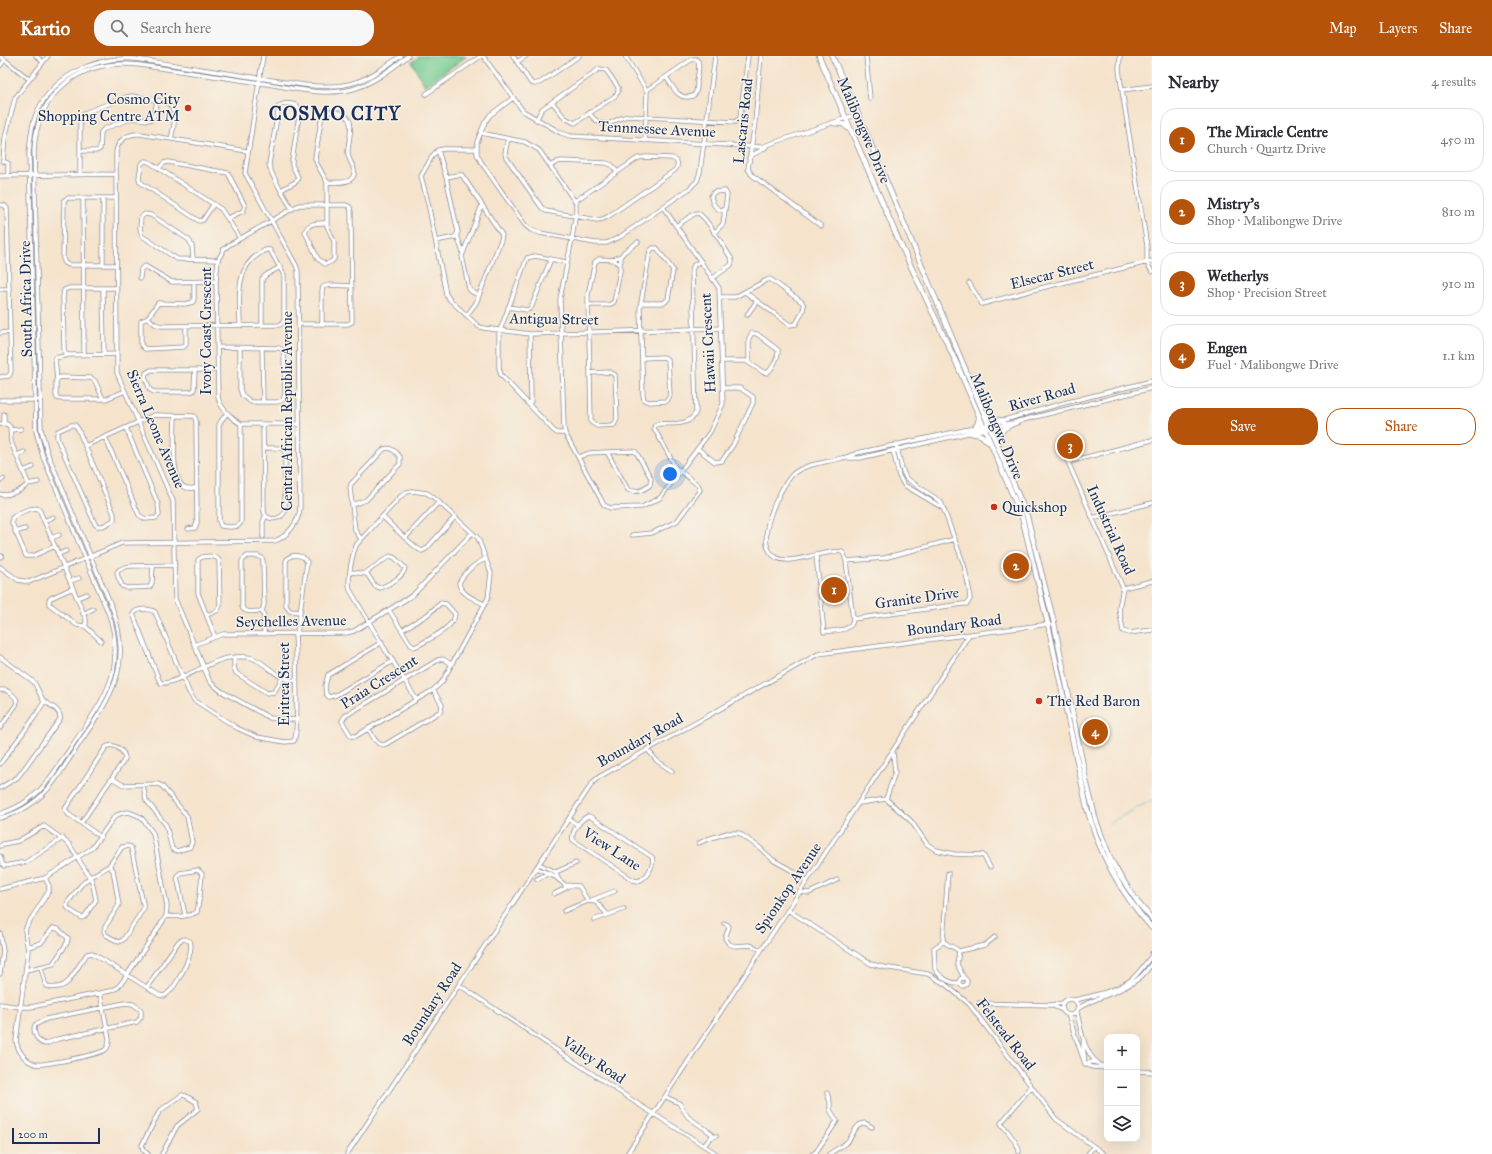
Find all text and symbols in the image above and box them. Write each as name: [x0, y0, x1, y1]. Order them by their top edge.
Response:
search box: [94, 10, 374, 46]
text: Kartio: [20, 17, 70, 40]
icon: search: [108, 17, 130, 39]
text: Search here: [140, 19, 211, 37]
text: Map: [1329, 20, 1357, 37]
text: Layers: [1379, 20, 1417, 37]
text: Share: [1439, 20, 1472, 37]
text: Nearby: [1168, 72, 1219, 93]
street label: Malibongwe Drive: [833, 74, 895, 186]
text: 4 results: [1431, 74, 1476, 90]
street label: Lascaris Road: [730, 77, 756, 165]
place label: Cosmo City Shopping Centre ATM: [38, 90, 181, 125]
district label: COSMO CITY: [269, 102, 401, 125]
marker: Cosmo City Shopping Centre ATM: [183, 103, 193, 113]
street label: Tennnessee Avenue: [598, 117, 716, 141]
text: The Miracle Centre: [1207, 123, 1328, 141]
text: 1: [1179, 132, 1185, 148]
text: 450 m: [1440, 132, 1475, 148]
text: Church · Quartz Drive: [1207, 141, 1326, 157]
text: Mistry's: [1207, 195, 1259, 213]
text: 2: [1179, 204, 1185, 220]
text: 810 m: [1442, 204, 1475, 220]
text: Shop · Malibongwe Drive: [1207, 213, 1342, 229]
street label: South Africa Drive: [16, 241, 36, 357]
street label: Elsecar Street: [1008, 255, 1096, 293]
street label: Ivory Coast Crescent: [197, 266, 215, 395]
text: Wetherlys: [1207, 267, 1269, 285]
text: 3: [1179, 276, 1185, 292]
text: 910 m: [1442, 276, 1475, 292]
text: Shop · Precision Street: [1207, 285, 1327, 301]
street label: Hawaii Crescent: [696, 292, 720, 394]
street label: Antigua Street: [508, 309, 600, 329]
street label: Central African Republic Avenue: [278, 311, 296, 511]
text: Engen: [1207, 339, 1247, 357]
text: 4: [1178, 348, 1186, 364]
text: 1.1 km: [1442, 348, 1475, 364]
text: Fuel · Malibongwe Drive: [1207, 357, 1338, 373]
street label: Sierra Leone Avenue: [123, 367, 189, 491]
street label: Malibongwe Drive: [966, 370, 1028, 482]
street label: River Road: [1007, 379, 1078, 415]
button: Save: [1168, 408, 1318, 445]
button: Share: [1326, 408, 1476, 445]
pin: 3: [1057, 431, 1083, 461]
your location: [660, 464, 680, 484]
street label: Industrial Road: [1083, 482, 1139, 578]
place label: Quickshop: [1002, 498, 1067, 516]
marker: Quickshop: [989, 502, 999, 512]
pin: 2: [1003, 551, 1029, 581]
pin: 1: [821, 575, 847, 605]
street label: Granite Drive: [874, 583, 960, 613]
street label: Boundary Road: [906, 610, 1003, 640]
street label: Seychelles Avenue: [236, 611, 346, 631]
street label: Eritrea Street: [275, 641, 293, 726]
street label: Praia Crescent: [337, 651, 421, 713]
place label: The Red Baron: [1047, 692, 1140, 710]
marker: The Red Baron: [1034, 696, 1044, 706]
street label: Boundary Road: [594, 709, 686, 771]
pin: 4: [1082, 717, 1108, 747]
street label: View Lane: [579, 823, 644, 874]
street label: Spionkop Avenue: [751, 839, 825, 937]
street label: Boundary Road: [398, 959, 466, 1049]
street label: Felstead Road: [972, 995, 1040, 1074]
street label: Valley Road: [558, 1032, 629, 1088]
map controls: [1104, 1034, 1140, 1142]
button: +: [1104, 1034, 1140, 1070]
button: −: [1104, 1070, 1140, 1106]
button: layers: [1104, 1106, 1140, 1142]
scale bar: [12, 1126, 100, 1145]
text: 200 m: [18, 1128, 48, 1141]

